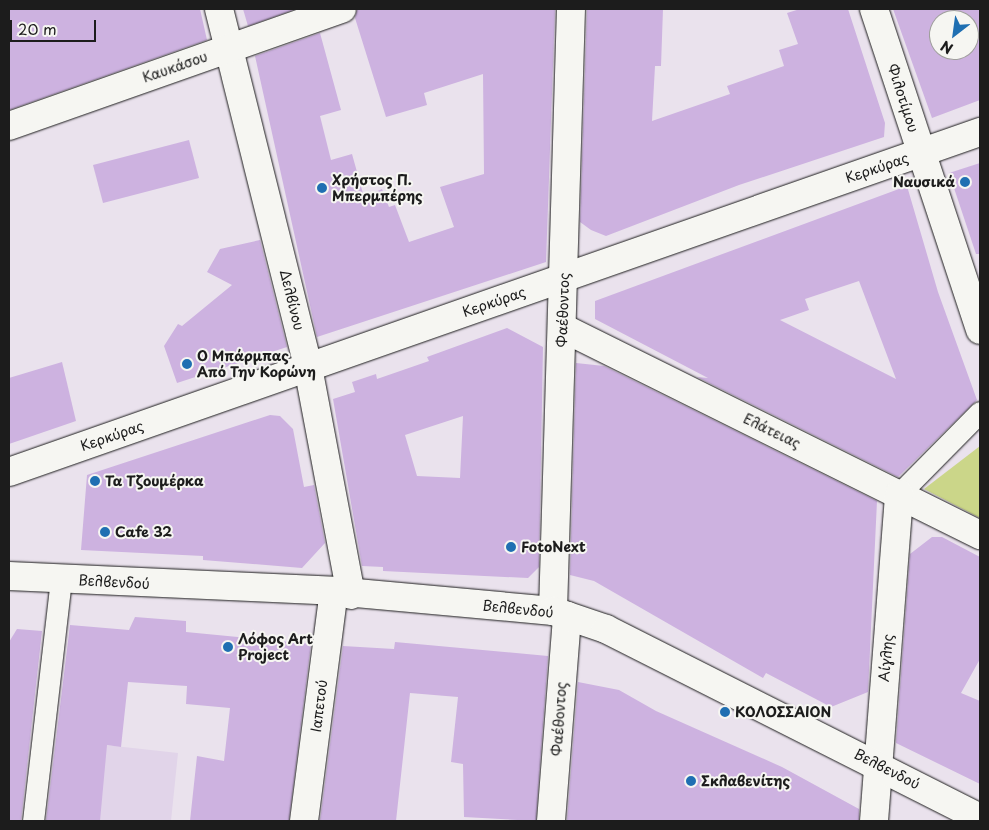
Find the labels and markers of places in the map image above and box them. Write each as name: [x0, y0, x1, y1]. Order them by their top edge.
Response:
place label: Χρήστος Π. Μπερμπέρης: [332, 172, 423, 204]
place label: Ναυσικά: [893, 174, 955, 190]
marker: Ναυσικά: [959, 176, 971, 188]
marker: Χρήστος Π. Μπερμπέρης: [316, 182, 328, 194]
place label: Ο Μπάρμπας Από Την Κορώνη: [197, 348, 317, 381]
marker: Ο Μπάρμπας Από Την Κορώνη: [181, 358, 193, 370]
place label: Τα Τζουμέρκα: [105, 473, 204, 489]
marker: Τα Τζουμέρκα: [89, 475, 101, 487]
place label: Cafe 32: [115, 524, 172, 540]
marker: Cafe 32: [99, 526, 111, 538]
place label: FotoNext: [521, 539, 586, 555]
marker: FotoNext: [505, 541, 517, 553]
place label: Λόφος Art Project: [238, 631, 313, 664]
marker: Λόφος Art Project: [222, 641, 234, 653]
place label: ΚΟΛΟΣΣΑΙΟΝ: [735, 704, 831, 720]
marker: ΚΟΛΟΣΣΑΙΟΝ: [719, 706, 731, 718]
place label: Σκλαβενίτης: [701, 773, 790, 789]
marker: Σκλαβενίτης: [685, 775, 697, 787]

